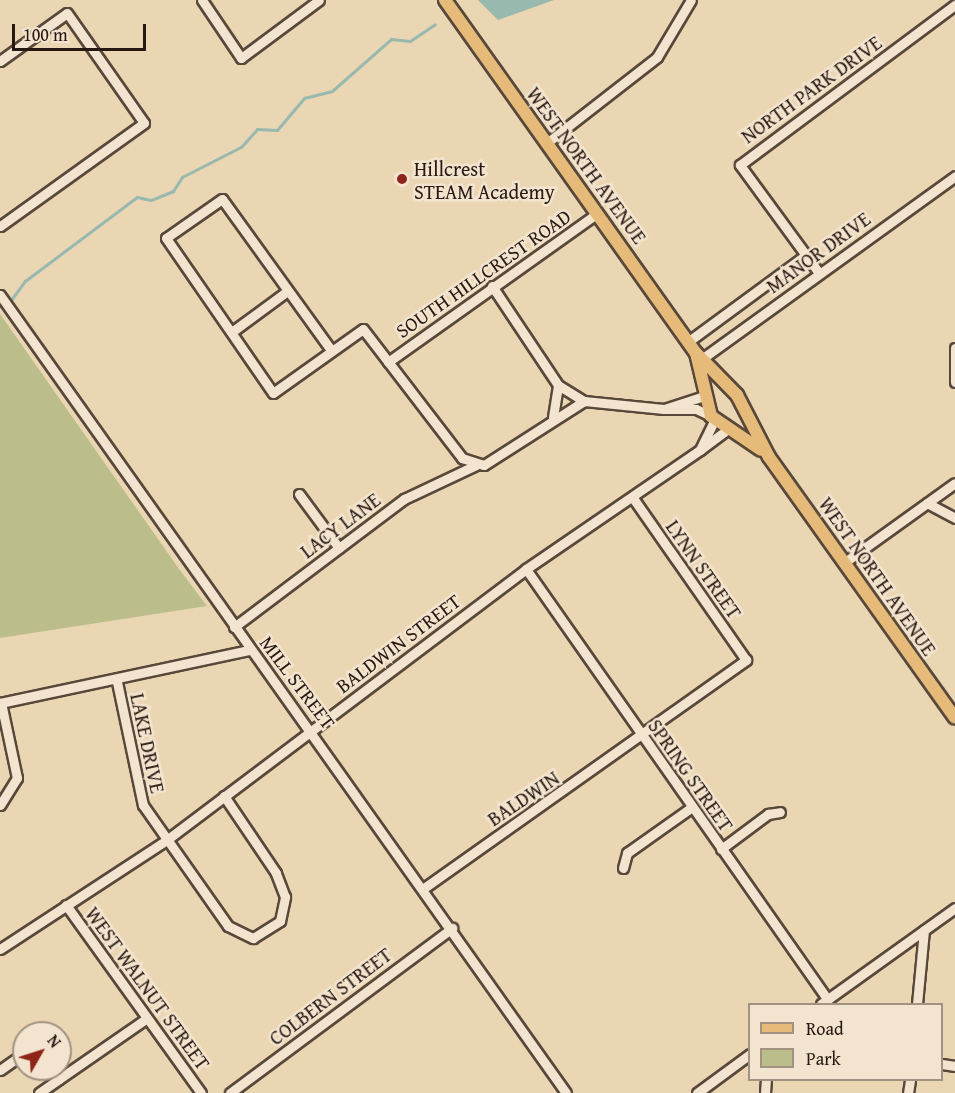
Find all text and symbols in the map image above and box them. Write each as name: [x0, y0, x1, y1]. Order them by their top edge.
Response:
scale bar: [15, 12, 148, 50]
text: 100 m: [23, 21, 68, 48]
street label: NORTH PARK DRIVE: [736, 30, 886, 148]
street label: WEST NORTH AVENUE: [522, 82, 652, 248]
place label: Hillcrest STEAM Academy: [414, 156, 555, 203]
marker: Hillcrest STEAM Academy: [395, 172, 409, 186]
street label: SOUTH HILLCREST ROAD: [391, 203, 575, 343]
street label: MANOR DRIVE: [761, 206, 875, 298]
street label: LACY LANE: [295, 487, 385, 563]
street label: WEST NORTH AVENUE: [814, 492, 942, 660]
street label: LYNN STREET: [661, 515, 747, 623]
street label: BALDWIN STREET: [331, 588, 465, 698]
street label: MILL STREET: [255, 631, 341, 733]
street label: LAKE DRIVE: [126, 691, 170, 795]
street label: SPRING STREET: [643, 714, 739, 836]
street label: BALDWIN: [483, 765, 563, 831]
street label: WEST WALNUT STREET: [81, 902, 215, 1074]
street label: COLBERN STREET: [264, 942, 396, 1050]
legend: [748, 1003, 943, 1081]
text: Road: [806, 1015, 844, 1042]
north arrow: [12, 1021, 72, 1081]
text: N: [42, 1029, 67, 1053]
text: Park: [806, 1045, 841, 1072]

